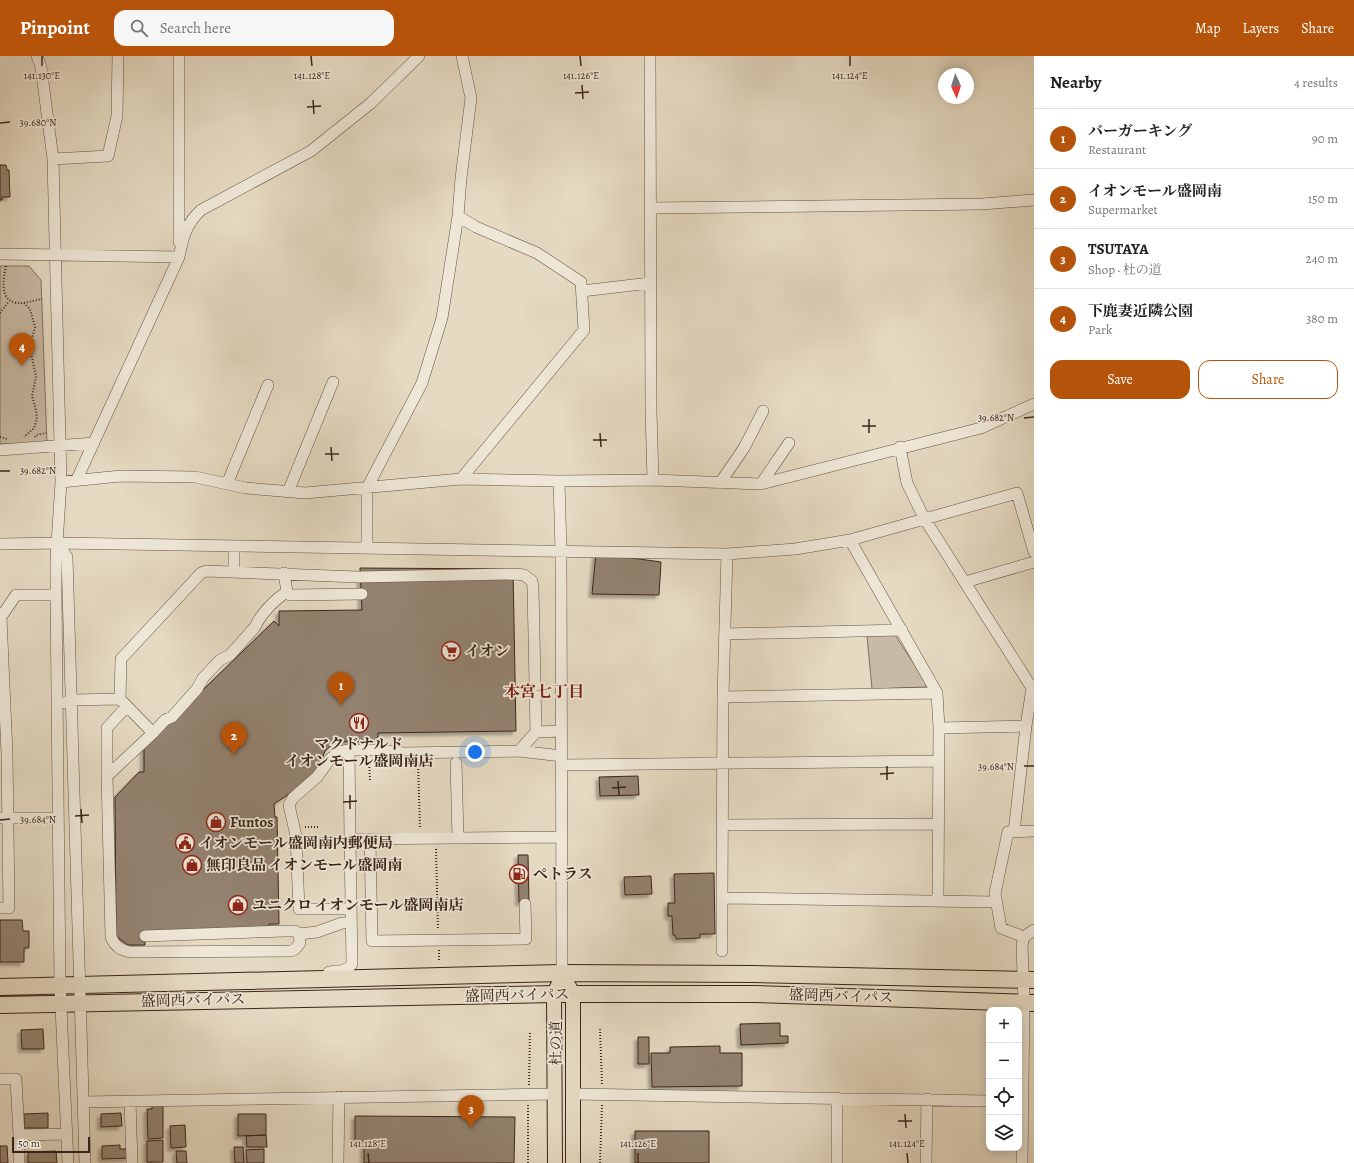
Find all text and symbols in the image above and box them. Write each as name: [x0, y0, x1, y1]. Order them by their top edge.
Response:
search box: [114, 10, 394, 46]
text: Pinpoint: [20, 15, 90, 41]
icon: search: [128, 17, 150, 39]
text: Search here: [160, 18, 231, 38]
text: Map: [1195, 19, 1221, 38]
text: Layers: [1243, 19, 1279, 38]
text: Share: [1301, 19, 1334, 38]
north arrow: [938, 68, 974, 104]
text: 141.130°E: [24, 69, 60, 82]
text: 141.128°E: [294, 69, 330, 82]
text: 141.126°E: [563, 69, 599, 82]
text: 141.124°E: [832, 69, 868, 82]
text: Nearby: [1050, 71, 1101, 94]
text: 4 results: [1294, 74, 1338, 91]
text: 39.680°N: [20, 116, 56, 129]
text: バーガーキング: [1088, 121, 1192, 141]
text: 1: [1061, 130, 1065, 147]
text: 90 m: [1312, 130, 1338, 147]
text: Restaurant: [1088, 141, 1146, 158]
text: イオンモール盛岡南: [1088, 181, 1222, 201]
text: 2: [1060, 190, 1066, 207]
text: 150 m: [1308, 190, 1338, 207]
text: Supermarket: [1088, 201, 1158, 218]
text: TSUTAYA: [1088, 239, 1149, 259]
text: 3: [1060, 250, 1066, 267]
text: 240 m: [1306, 250, 1338, 267]
text: Shop · 杜の道: [1088, 261, 1162, 278]
text: 下鹿妻近隣公園: [1088, 301, 1193, 321]
text: 4: [1060, 310, 1066, 327]
text: 380 m: [1306, 310, 1338, 327]
text: Park: [1088, 321, 1112, 338]
pin: 4: [9, 333, 35, 366]
button: Save: [1050, 360, 1190, 399]
button: Share: [1198, 360, 1338, 399]
text: 39.682°N: [978, 411, 1014, 424]
text: 39.682°N: [20, 464, 56, 477]
supermarket icon: イオン: [440, 640, 462, 662]
place label: イオン: [465, 641, 510, 661]
pin: 1: [328, 672, 354, 705]
district label: 本宮七丁目: [504, 681, 584, 703]
restaurant icon: マクドナルド イオンモール盛岡南店: [348, 712, 370, 734]
pin: 2: [221, 722, 247, 755]
place label: マクドナルド イオンモール盛岡南店: [285, 734, 433, 771]
your location: [465, 742, 485, 762]
text: 39.684°N: [978, 760, 1014, 773]
shop icon: Funtos: [205, 811, 227, 833]
place label: Funtos: [230, 812, 273, 832]
text: 39.684°N: [20, 813, 56, 826]
public building icon: イオンモール盛岡南内郵便局: [174, 832, 196, 854]
place label: イオンモール盛岡南内郵便局: [199, 833, 393, 853]
shop icon: 無印良品 イオンモール盛岡南: [181, 854, 203, 876]
place label: 無印良品 イオンモール盛岡南: [206, 855, 402, 875]
fuel station icon: ペトラス: [508, 863, 530, 885]
place label: ペトラス: [533, 864, 593, 884]
shop icon: ユニクロ イオンモール盛岡南店: [227, 894, 249, 916]
place label: ユニクロ イオンモール盛岡南店: [252, 895, 463, 915]
street label: 盛岡西バイパス: [464, 984, 570, 1006]
street label: 盛岡西バイパス: [788, 984, 894, 1008]
street label: 盛岡西バイパス: [140, 989, 246, 1011]
map controls: [986, 1007, 1022, 1151]
button: +: [986, 1007, 1022, 1043]
street label: 杜の道: [546, 1020, 566, 1066]
button: −: [986, 1043, 1022, 1079]
button: locate: [986, 1079, 1022, 1115]
pin: 3: [458, 1095, 484, 1128]
button: layers: [986, 1115, 1022, 1151]
scale bar: [12, 1135, 90, 1154]
text: 50 m: [18, 1136, 40, 1151]
text: 141.128°E: [350, 1137, 386, 1150]
text: 141.126°E: [620, 1137, 656, 1150]
text: 141.124°E: [889, 1137, 925, 1150]

